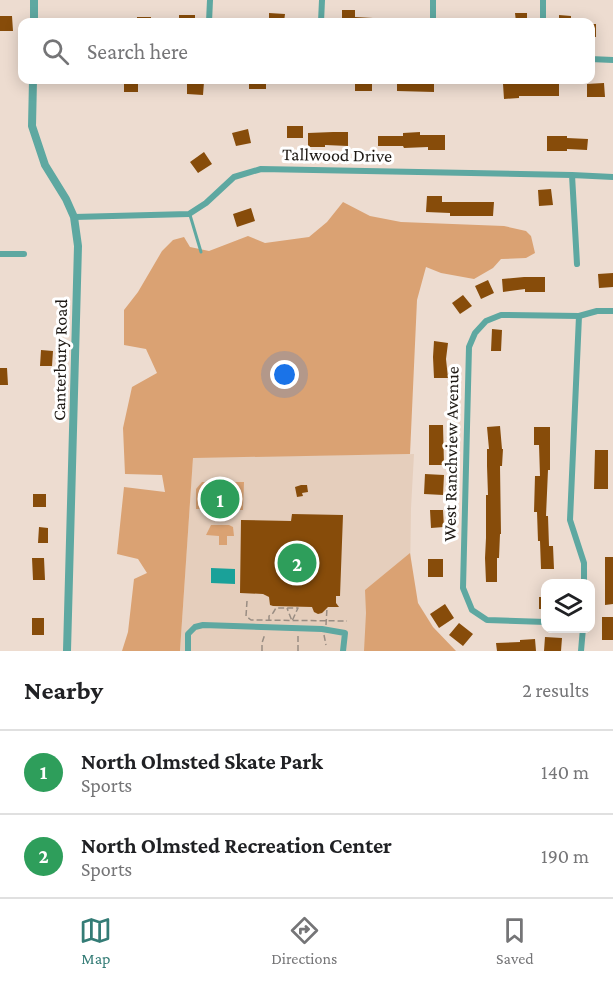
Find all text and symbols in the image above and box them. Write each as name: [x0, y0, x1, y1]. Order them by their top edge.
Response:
search box: [18, 18, 595, 84]
icon: search: [39, 35, 72, 68]
text: Search here: [87, 39, 188, 64]
street label: Tallwood Drive: [282, 144, 392, 166]
street label: Canterbury Road: [49, 298, 71, 421]
your location: [270, 360, 299, 389]
street label: West Ranchview Avenue: [439, 366, 463, 542]
pin: 1: [200, 476, 240, 522]
pin: 2: [278, 540, 316, 586]
map controls: [541, 579, 595, 633]
button: layers: [541, 579, 595, 633]
text: Nearby: [24, 676, 103, 705]
text: 2 results: [522, 679, 589, 701]
text: North Olmsted Skate Park: [81, 749, 323, 774]
text: 1: [40, 761, 47, 783]
text: 140 m: [541, 761, 589, 783]
text: Sports: [81, 774, 132, 796]
text: North Olmsted Recreation Center: [81, 833, 392, 858]
text: 2: [38, 845, 49, 867]
text: 190 m: [541, 845, 589, 867]
text: Sports: [81, 858, 132, 880]
tab: Map: [79, 914, 112, 967]
tab: Directions: [271, 914, 337, 967]
tab: Saved: [496, 914, 534, 967]

